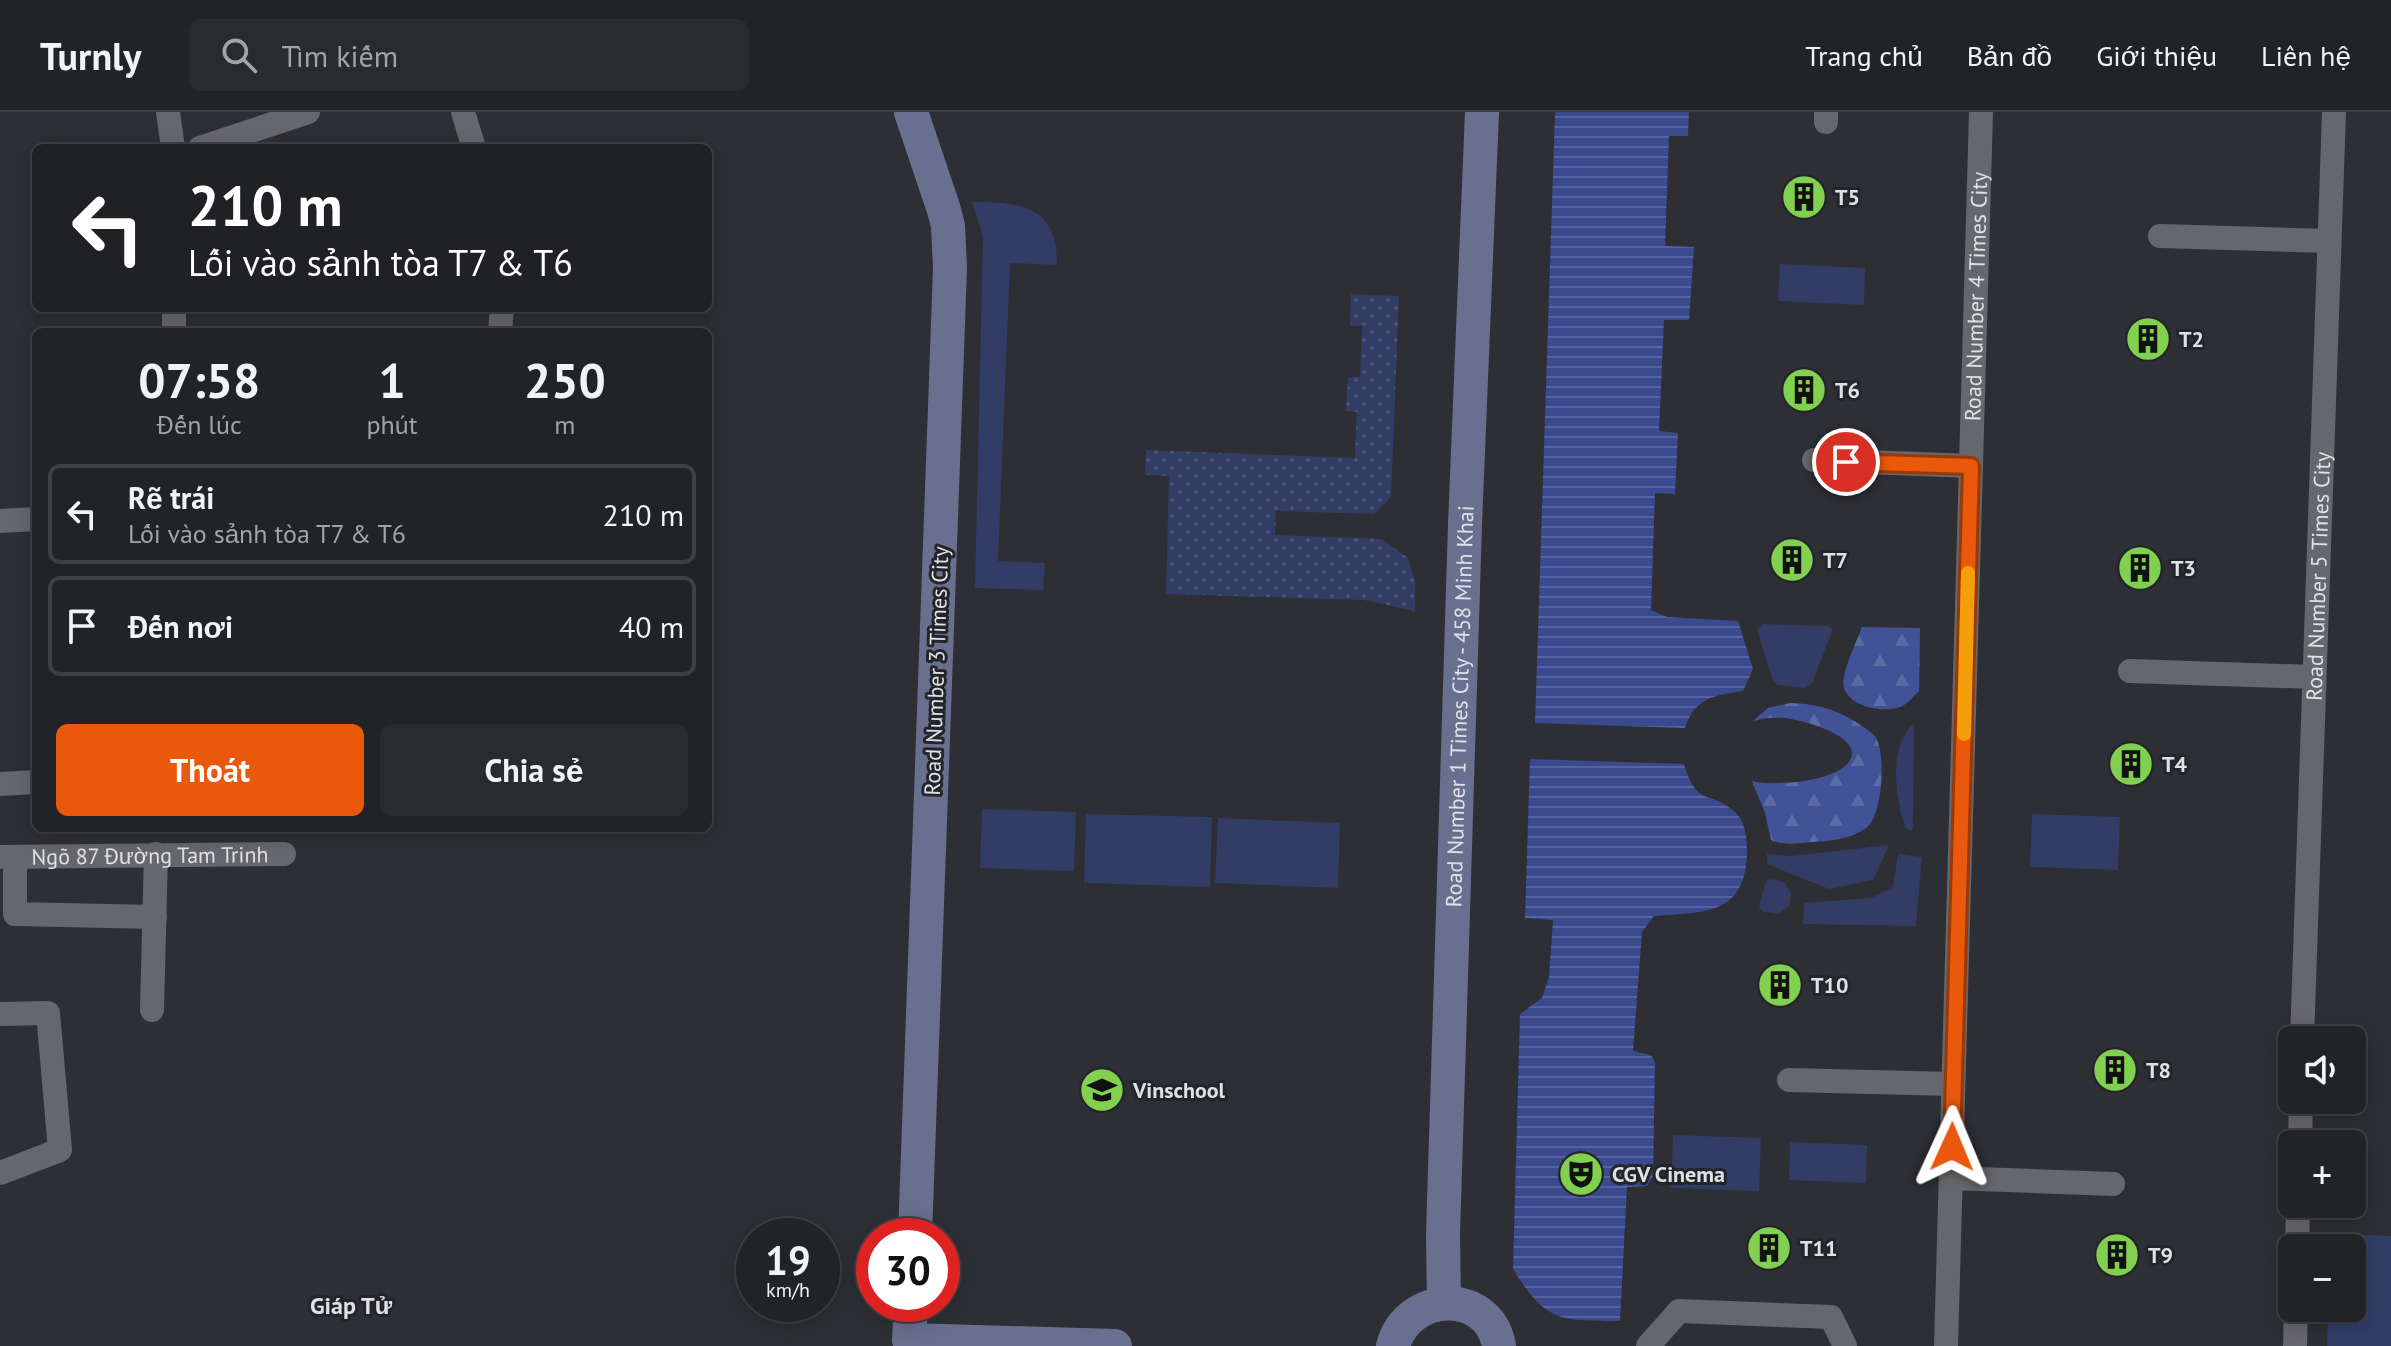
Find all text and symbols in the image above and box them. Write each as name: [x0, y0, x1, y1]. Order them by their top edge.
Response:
search box: [189, 19, 749, 91]
text: Turnly: [40, 31, 141, 80]
icon: search: [217, 33, 261, 77]
text: Tìm kiếm: [281, 36, 398, 75]
text: Trang chủ: [1805, 37, 1923, 74]
text: Bản đồ: [1967, 37, 2052, 74]
text: Giới thiệu: [2096, 37, 2217, 74]
text: Liên hệ: [2261, 37, 2351, 74]
text: 210 m: [188, 169, 343, 241]
street label: Road Number 4 Times City: [1958, 171, 1993, 421]
building icon: T5: [1780, 173, 1828, 221]
icon: left: [56, 176, 160, 280]
place label: T5: [1835, 183, 1860, 211]
text: Lối vào sảnh tòa T7 & T6: [188, 239, 573, 286]
building icon: T2: [2124, 315, 2172, 363]
place label: T2: [2179, 325, 2204, 353]
text: 07:58: [138, 349, 260, 411]
text: 1: [378, 349, 406, 411]
text: 250: [524, 349, 606, 411]
building icon: T6: [1780, 366, 1828, 414]
place label: T6: [1835, 376, 1860, 404]
text: Đến lúc: [157, 408, 242, 441]
text: phút: [367, 408, 418, 441]
text: m: [554, 408, 575, 441]
pin: [1812, 428, 1880, 496]
icon: arrive: [1824, 440, 1868, 484]
street label: Road Number 5 Times City: [2300, 451, 2336, 701]
text: Rẽ trái: [128, 478, 214, 517]
icon: left: [60, 492, 104, 536]
text: 210 m: [603, 495, 684, 534]
street label: Road Number 1 Times City - 458 Minh Khai: [1439, 505, 1480, 908]
text: Lối vào sảnh tòa T7 & T6: [128, 517, 406, 550]
building icon: T7: [1768, 536, 1816, 584]
building icon: T3: [2116, 544, 2164, 592]
street label: Road Number 3 Times City: [918, 545, 954, 796]
place label: T7: [1823, 546, 1848, 574]
place label: T3: [2171, 554, 2196, 582]
icon: arrive: [60, 604, 104, 648]
text: Đến nơi: [128, 607, 233, 646]
text: 40 m: [619, 607, 684, 646]
button: Thoát: [56, 724, 364, 816]
button: Chia sẻ: [380, 724, 688, 816]
building icon: T4: [2107, 740, 2155, 788]
place label: T4: [2162, 750, 2187, 778]
street label: Ngõ 87 Đường Tam Trinh: [31, 840, 269, 871]
building icon: T10: [1756, 961, 1804, 1009]
place label: T10: [1811, 971, 1848, 999]
map controls: [2278, 1026, 2366, 1322]
button: sound: [2278, 1026, 2366, 1114]
building icon: T8: [2091, 1046, 2139, 1094]
place label: T8: [2146, 1056, 2171, 1084]
school or university icon: Vinschool: [1078, 1066, 1126, 1114]
place label: Vinschool: [1132, 1076, 1226, 1104]
position arrow: [1910, 1105, 1994, 1189]
button: +: [2278, 1130, 2366, 1218]
theatre icon: CGV Cinema: [1557, 1150, 1605, 1198]
place label: CGV Cinema: [1612, 1160, 1725, 1188]
speed limit sign: 30: [856, 1218, 960, 1322]
building icon: T11: [1745, 1224, 1793, 1272]
building icon: T9: [2093, 1231, 2141, 1279]
text: 19: [765, 1234, 811, 1286]
place label: T11: [1800, 1234, 1837, 1262]
button: −: [2278, 1234, 2366, 1322]
place label: T9: [2148, 1241, 2173, 1269]
text: km/h: [766, 1277, 810, 1303]
district label: Giáp Tử: [310, 1290, 393, 1321]

